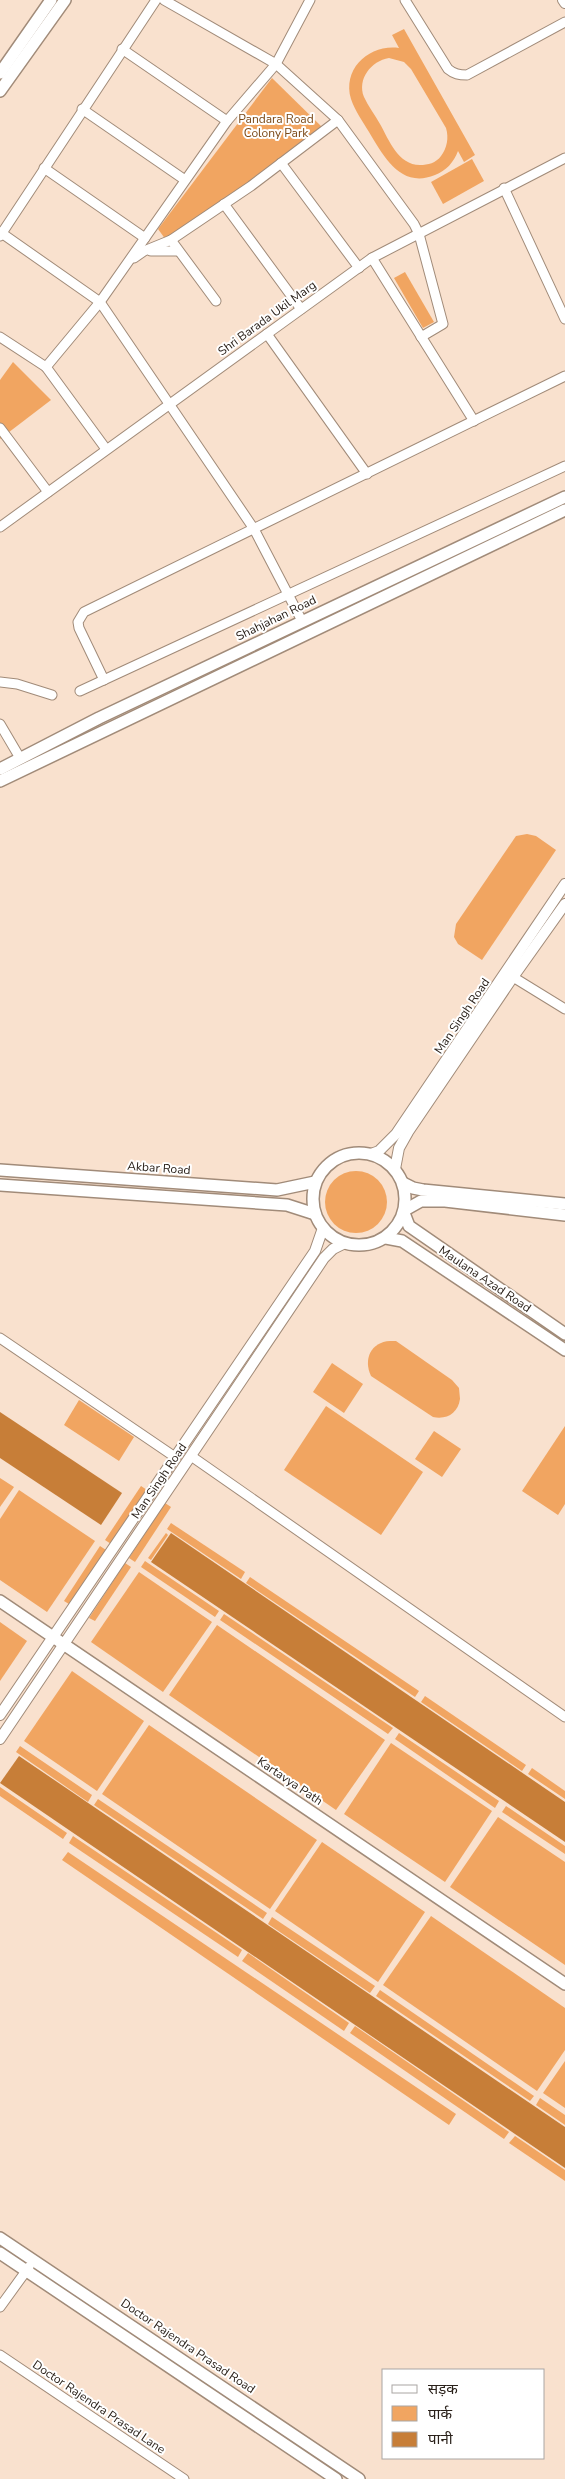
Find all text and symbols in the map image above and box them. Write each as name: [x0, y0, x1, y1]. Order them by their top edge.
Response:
park label: Pandara Road Colony Park: [238, 111, 314, 141]
street label: Shri Barada Ukil Marg: [215, 277, 319, 359]
street label: Shahjahan Road: [233, 592, 319, 644]
street label: Man Singh Road: [431, 975, 493, 1057]
street label: Akbar Road: [127, 1158, 191, 1178]
street label: Maulana Azad Road: [436, 1242, 534, 1316]
street label: Man Singh Road: [128, 1440, 190, 1522]
street label: Kartavya Path: [254, 1753, 326, 1809]
street label: Doctor Rajendra Prasad Road: [118, 2295, 258, 2397]
street label: Doctor Rajendra Prasad Lane: [30, 2357, 168, 2457]
legend: [382, 2369, 545, 2459]
text: सड़क: [428, 2379, 458, 2399]
text: पार्क: [428, 2404, 452, 2424]
text: पानी: [428, 2429, 454, 2449]

